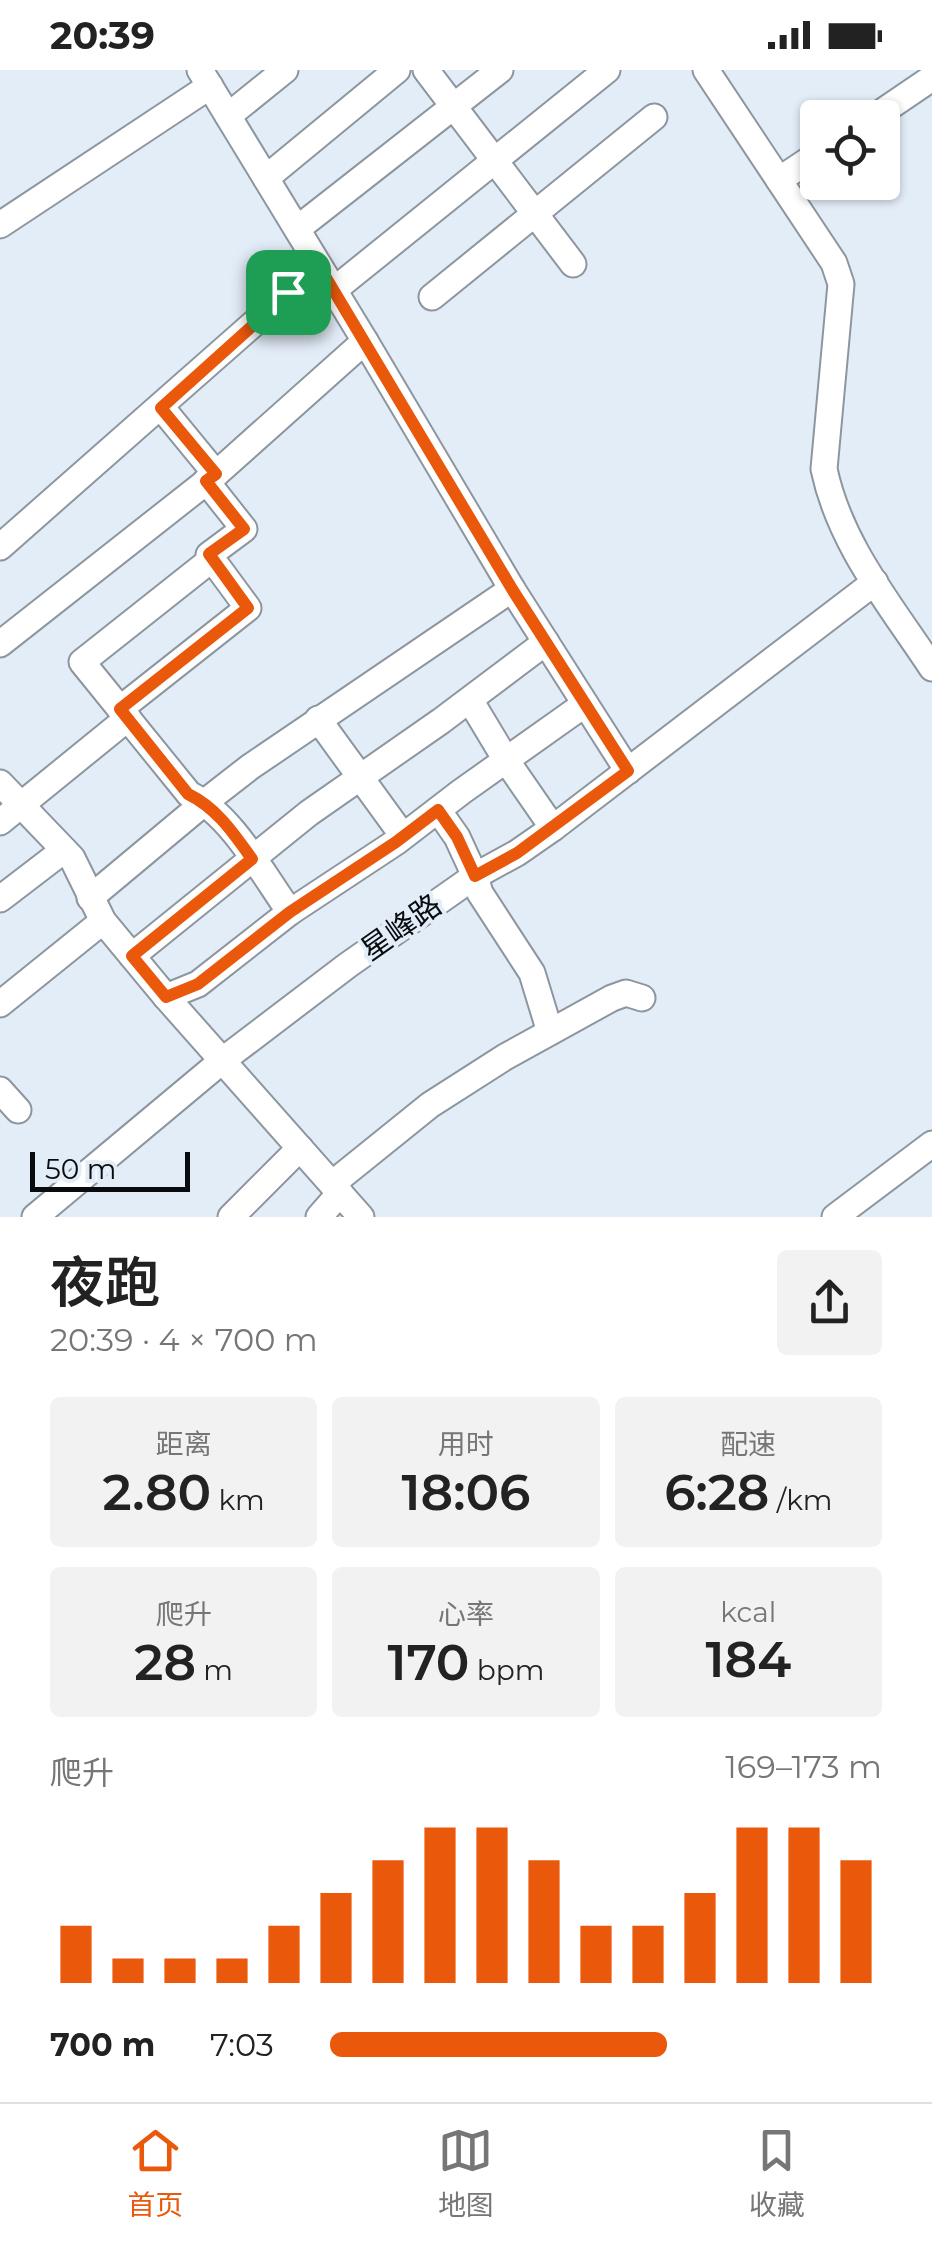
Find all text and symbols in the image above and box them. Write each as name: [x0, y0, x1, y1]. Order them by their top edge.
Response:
text: 20:39: [50, 12, 155, 59]
map controls: [800, 100, 900, 200]
button: locate: [800, 100, 900, 200]
pin: [246, 250, 331, 335]
icon: arrive: [261, 265, 316, 320]
street label: 星峰路: [354, 886, 448, 968]
scale bar: [30, 1147, 190, 1192]
text: 50 m: [45, 1152, 116, 1186]
text: 夜跑: [50, 1249, 160, 1316]
button: share: [777, 1250, 882, 1355]
text: 20:39 · 4 × 700 m: [50, 1320, 318, 1359]
text: 距离: [156, 1427, 212, 1461]
text: 用时: [438, 1427, 494, 1461]
text: 配速: [720, 1427, 776, 1461]
text: 2.80: [103, 1462, 211, 1523]
text: 18:06: [402, 1462, 530, 1523]
text: 6:28: [664, 1462, 769, 1523]
text: km: [211, 1483, 265, 1517]
text: /km: [769, 1483, 833, 1517]
text: kcal: [720, 1595, 776, 1629]
text: 爬升: [156, 1597, 212, 1631]
text: 心率: [438, 1597, 494, 1631]
text: 184: [706, 1629, 791, 1690]
text: 28: [134, 1632, 196, 1693]
text: 170: [387, 1632, 470, 1693]
text: m: [196, 1653, 233, 1687]
text: bpm: [470, 1653, 545, 1687]
text: 169–173 m: [725, 1747, 882, 1786]
text: 爬升: [50, 1753, 114, 1792]
text: 700 m: [50, 2025, 155, 2064]
text: 7:03: [210, 2025, 274, 2064]
tab: 首页: [127, 2123, 183, 2223]
tab: 地图: [438, 2123, 494, 2223]
tab: 收藏: [749, 2123, 805, 2223]

